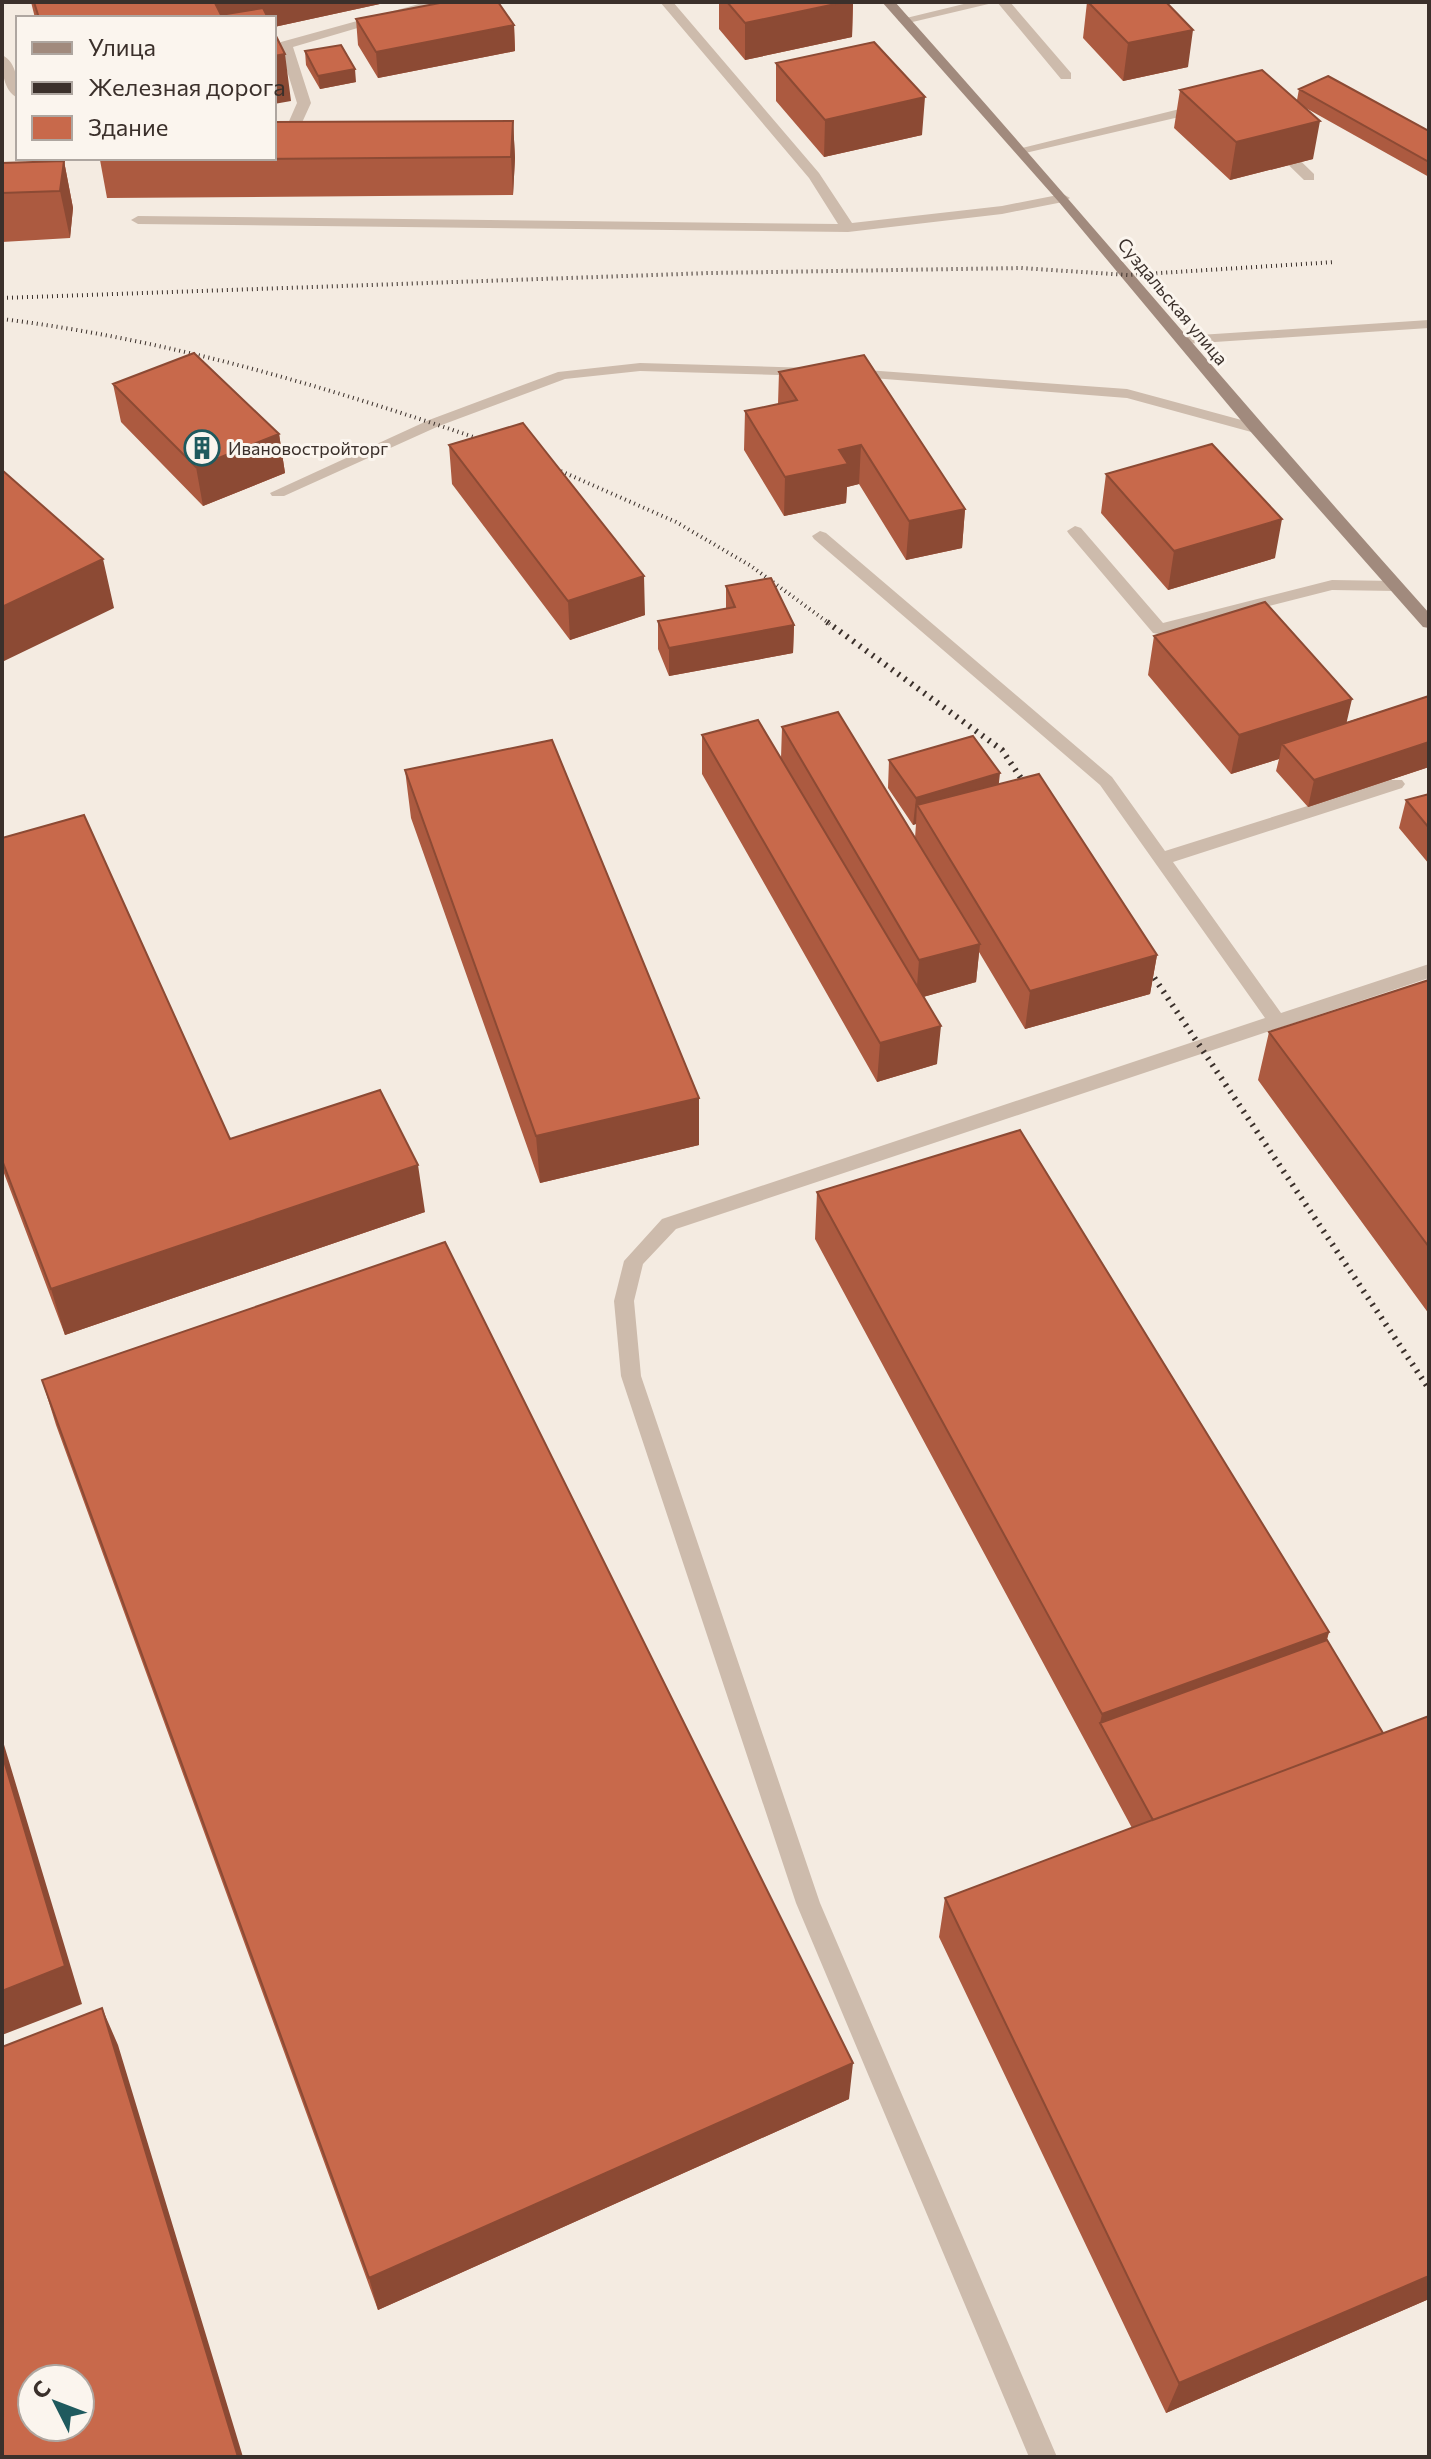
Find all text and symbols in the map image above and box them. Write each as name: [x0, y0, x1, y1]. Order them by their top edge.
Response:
legend: [16, 16, 276, 160]
text: Улица: [88, 32, 156, 61]
text: Железная дорога: [88, 72, 286, 101]
text: Здание: [88, 112, 168, 141]
street label: Суздальская улица: [1113, 233, 1233, 369]
building icon: Ивановостройторг: [183, 429, 221, 467]
place label: Ивановостройторг: [228, 437, 388, 459]
north arrow: [16, 2363, 96, 2443]
text: С: [26, 2375, 56, 2404]

